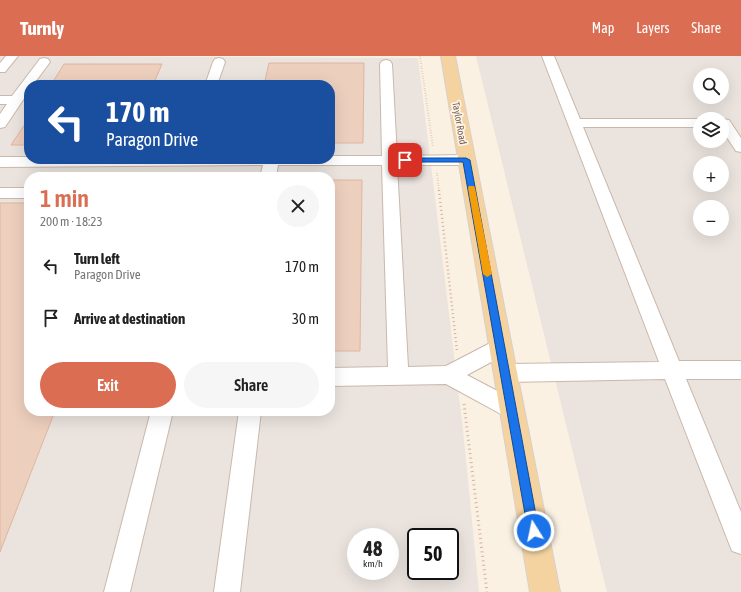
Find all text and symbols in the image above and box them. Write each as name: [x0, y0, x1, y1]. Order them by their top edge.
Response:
text: Turnly: [20, 17, 64, 39]
text: Map: [592, 20, 614, 36]
text: Layers: [636, 20, 669, 36]
text: Share: [691, 20, 721, 36]
map controls: [693, 68, 729, 236]
button: search: [693, 68, 729, 104]
icon: left: [40, 96, 92, 148]
text: 170 m: [106, 96, 169, 128]
street label: Taylor Road: [450, 101, 469, 146]
button: layers: [693, 112, 729, 148]
text: Paragon Drive: [106, 129, 198, 150]
pin: [388, 143, 422, 177]
icon: arrive: [394, 149, 416, 171]
button: +: [693, 156, 729, 192]
text: 1 min: [40, 185, 89, 212]
button: close: [277, 185, 319, 227]
button: −: [693, 200, 729, 236]
text: 200 m · 18:23: [40, 214, 103, 229]
text: Turn left: [74, 250, 120, 267]
icon: left: [40, 255, 62, 277]
text: 170 m: [285, 258, 319, 275]
text: Paragon Drive: [74, 267, 141, 282]
icon: arrive: [40, 307, 62, 329]
text: Arrive at destination: [74, 310, 185, 327]
text: 30 m: [292, 310, 319, 327]
button: Exit: [40, 362, 176, 408]
button: Share: [184, 362, 319, 408]
position arrow: [513, 510, 555, 552]
speed limit sign: 50: [407, 528, 459, 580]
text: 48: [364, 537, 382, 560]
text: km/h: [363, 558, 383, 569]

